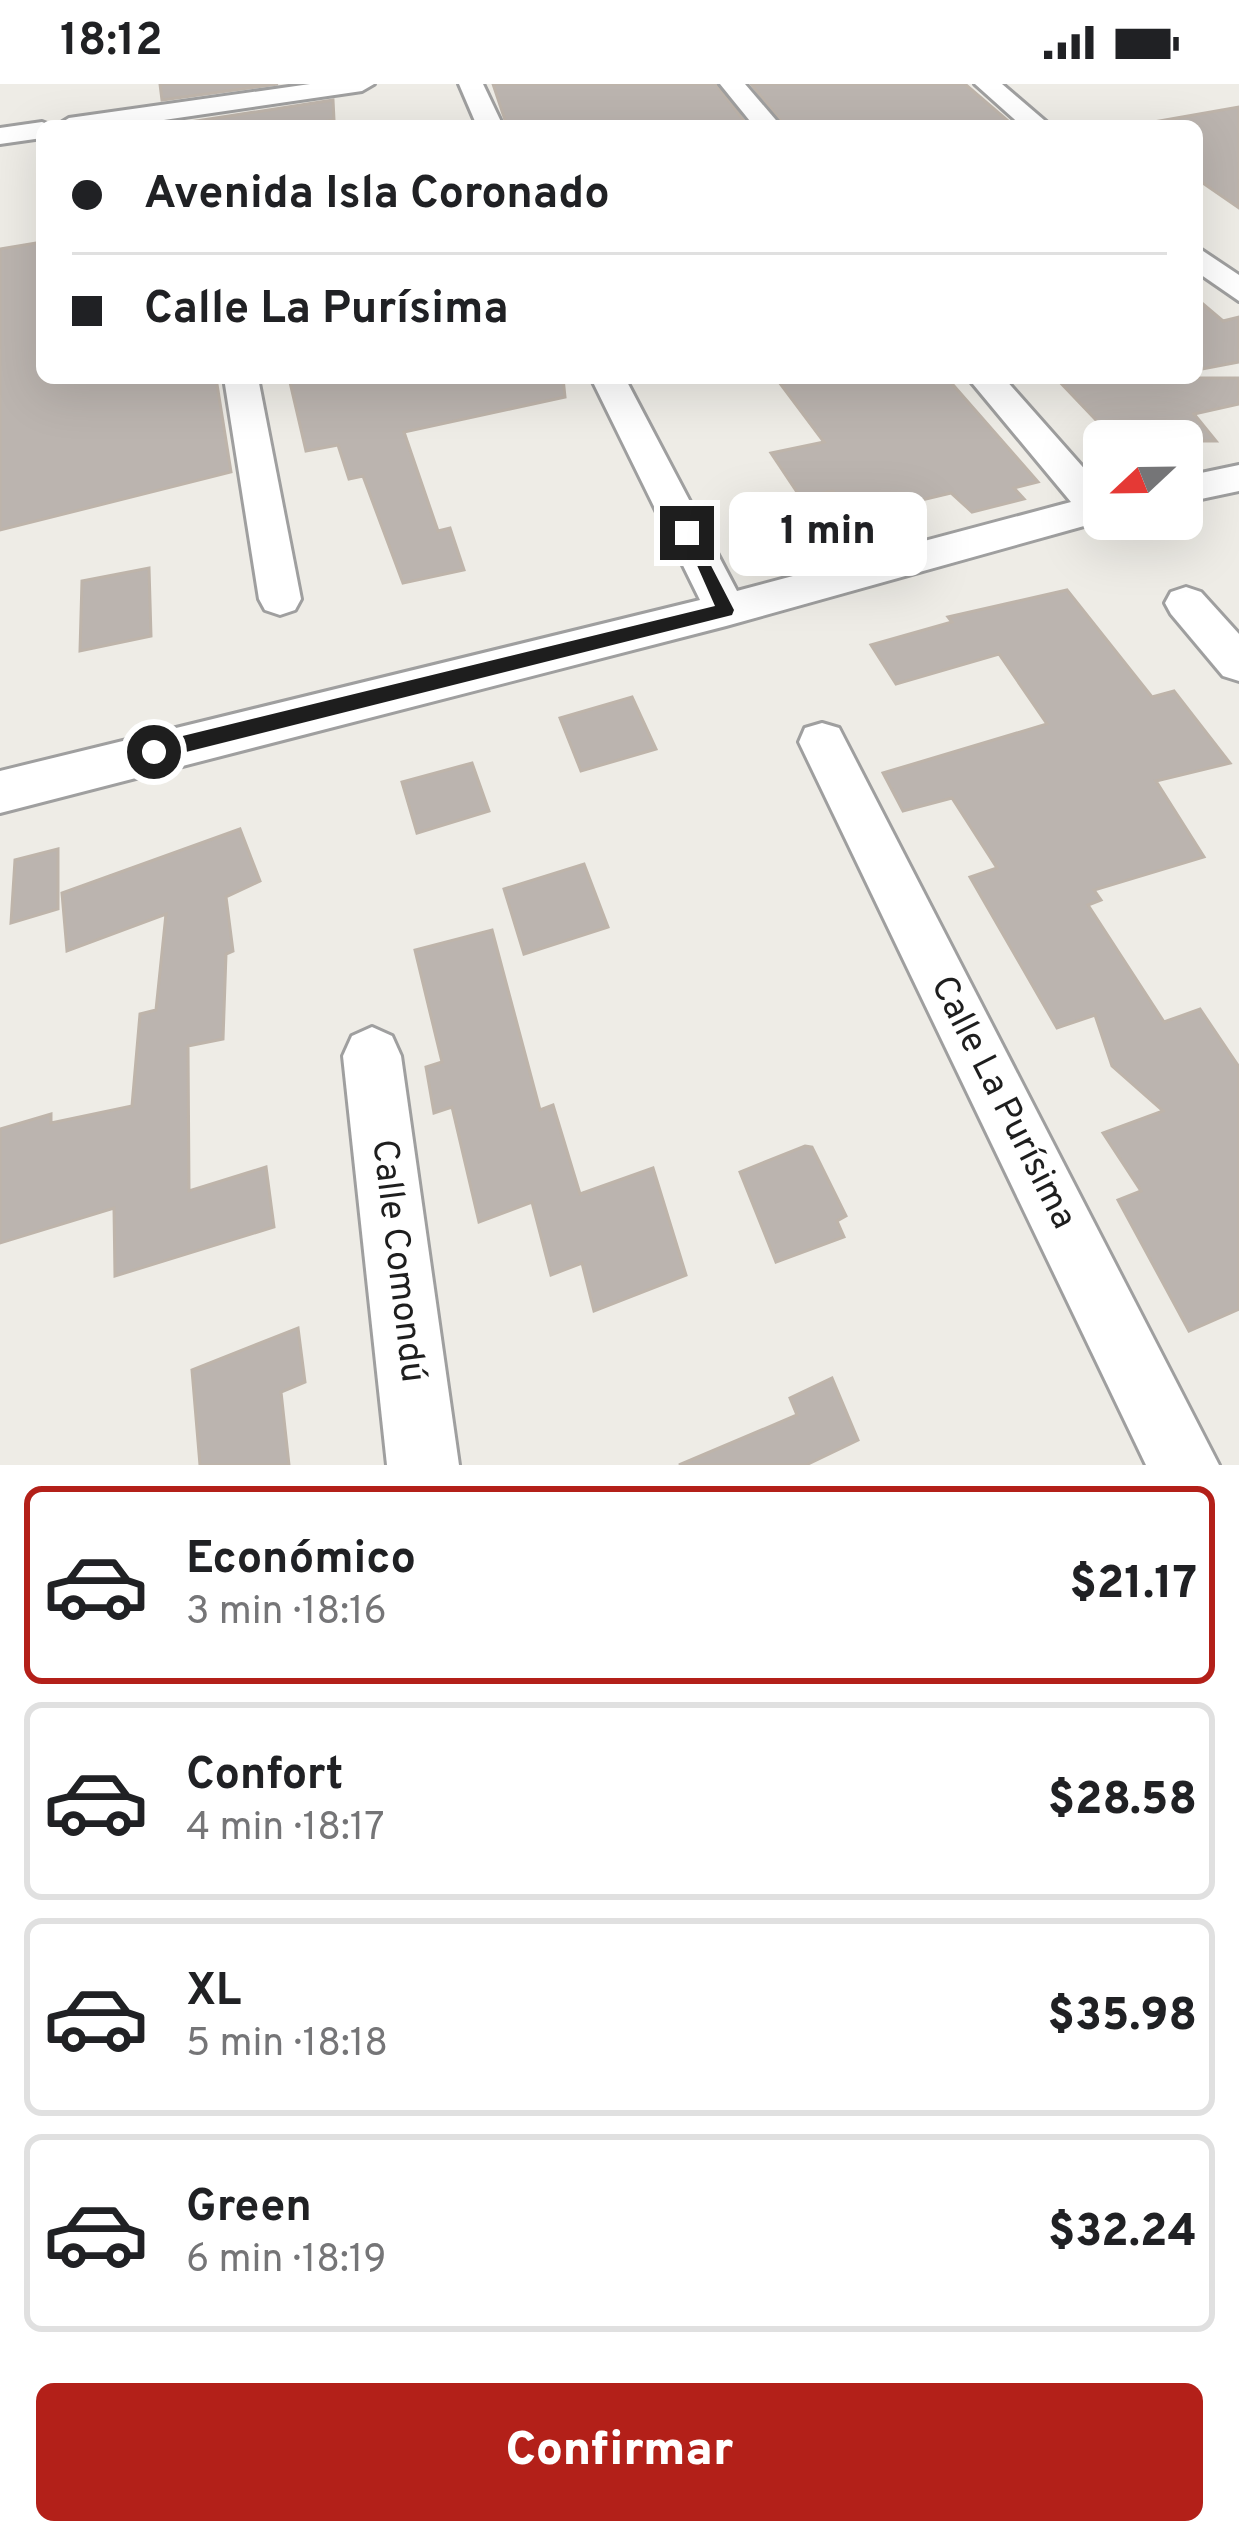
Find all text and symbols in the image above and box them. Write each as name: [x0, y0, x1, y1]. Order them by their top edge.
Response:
text: 18:12: [60, 14, 163, 71]
text: Avenida Isla Coronado: [144, 167, 610, 224]
text: Calle La Purísima: [144, 282, 508, 339]
north arrow: [1083, 420, 1203, 540]
map controls: [1083, 420, 1203, 540]
callout: 1 min: [729, 491, 927, 575]
route end: [660, 506, 714, 560]
text: 1 min: [780, 509, 876, 558]
route start: [127, 725, 181, 779]
street label: Calle La Purísima: [918, 969, 1086, 1237]
street label: Calle Comondú: [359, 1137, 435, 1385]
icon: car: [42, 1531, 150, 1639]
text: Económico: [186, 1532, 416, 1589]
text: $21.17: [1069, 1557, 1197, 1614]
text: 3 min · 18:16: [186, 1589, 387, 1638]
icon: car: [42, 1747, 150, 1855]
text: Confort: [186, 1748, 343, 1805]
text: $28.58: [1048, 1773, 1197, 1830]
text: 4 min · 18:17: [186, 1805, 385, 1854]
icon: car: [42, 1963, 150, 2071]
text: XL: [186, 1964, 241, 2021]
text: $35.98: [1048, 1989, 1197, 2046]
text: 5 min · 18:18: [186, 2021, 388, 2070]
icon: car: [42, 2179, 150, 2287]
text: Green: [186, 2180, 312, 2237]
text: $32.24: [1048, 2205, 1197, 2262]
text: 6 min · 18:19: [186, 2237, 387, 2286]
button: Confirmar: [36, 2383, 1203, 2521]

